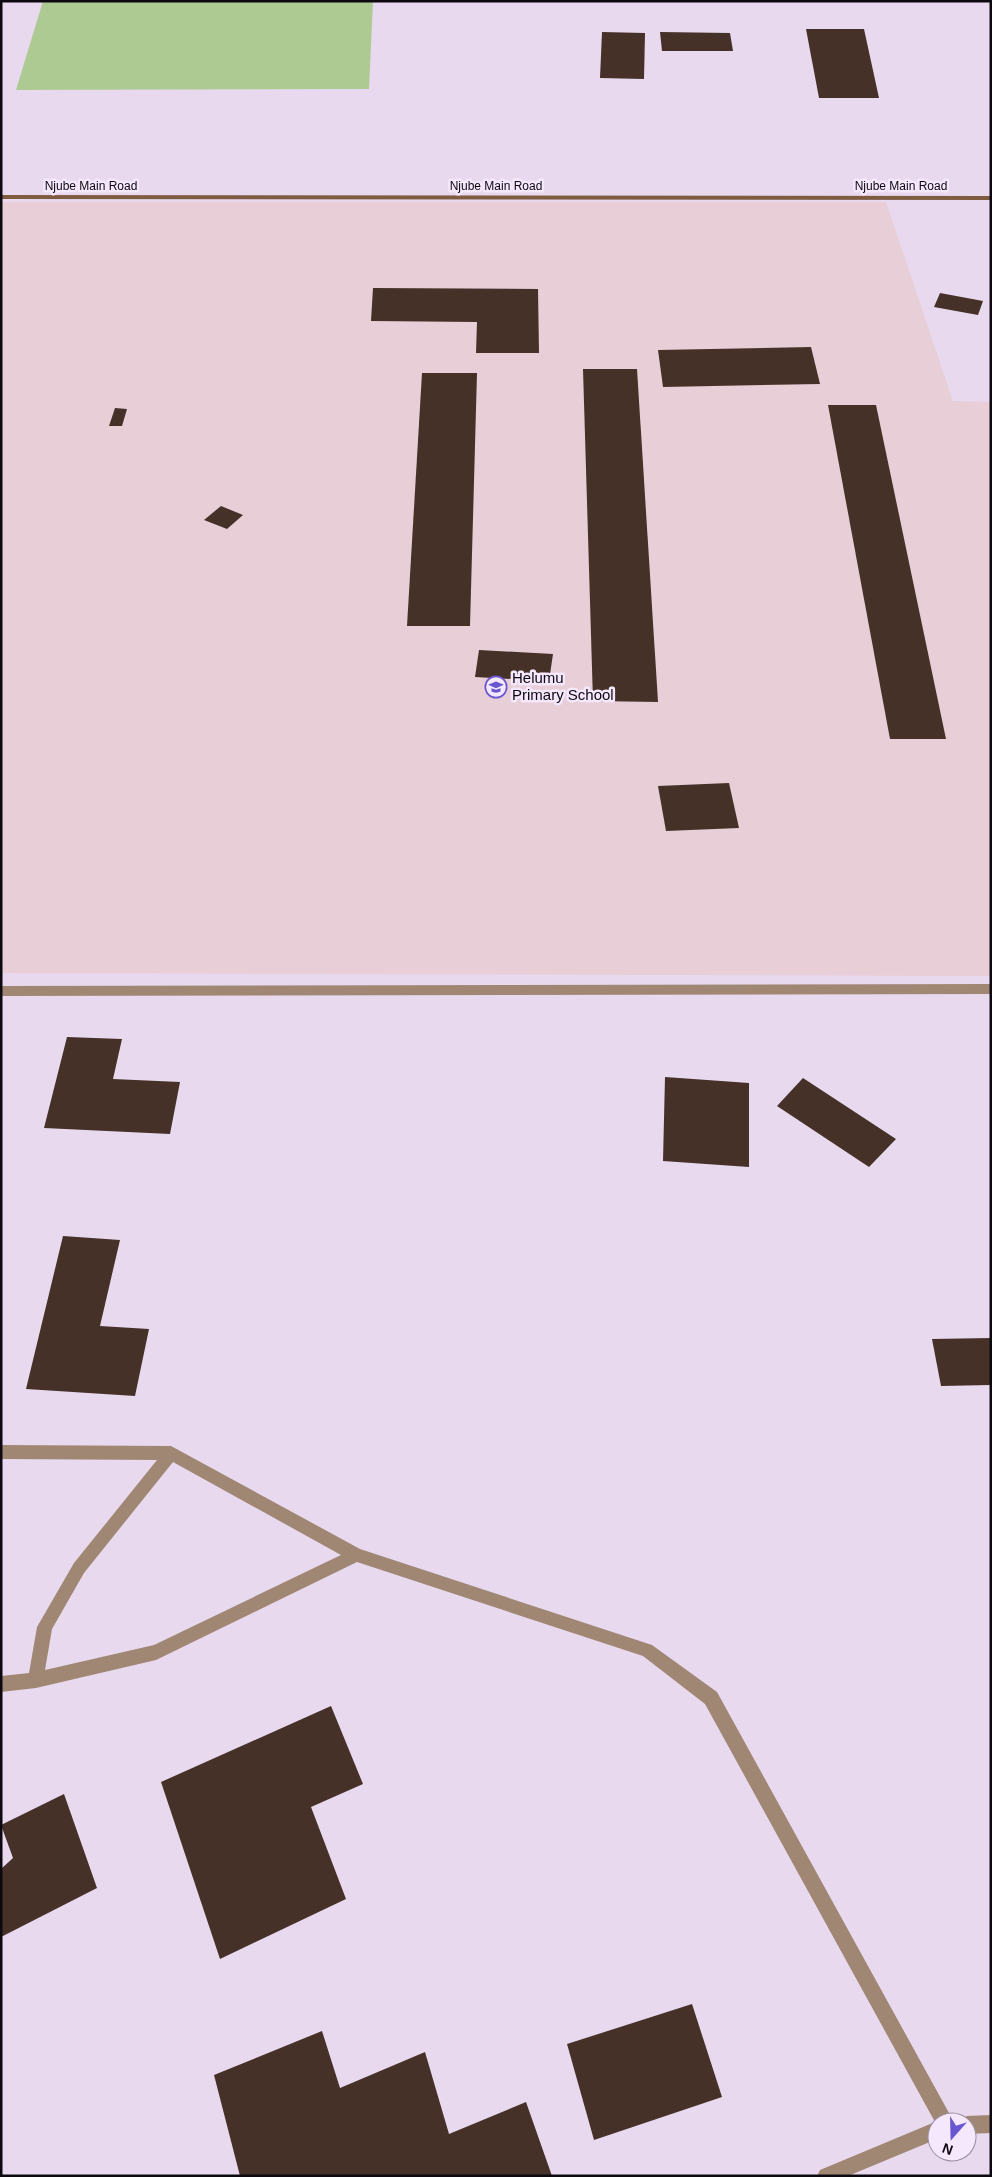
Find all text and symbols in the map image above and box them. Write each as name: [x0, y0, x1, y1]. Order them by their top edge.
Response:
street label: Njube Main Road: [45, 179, 137, 193]
street label: Njube Main Road: [450, 179, 542, 193]
street label: Njube Main Road: [855, 179, 947, 193]
place label: Helumu Primary School: [512, 669, 614, 703]
school or university icon: Helumu Primary School: [484, 675, 508, 699]
north arrow: [927, 2112, 977, 2162]
text: N: [940, 2140, 955, 2158]

